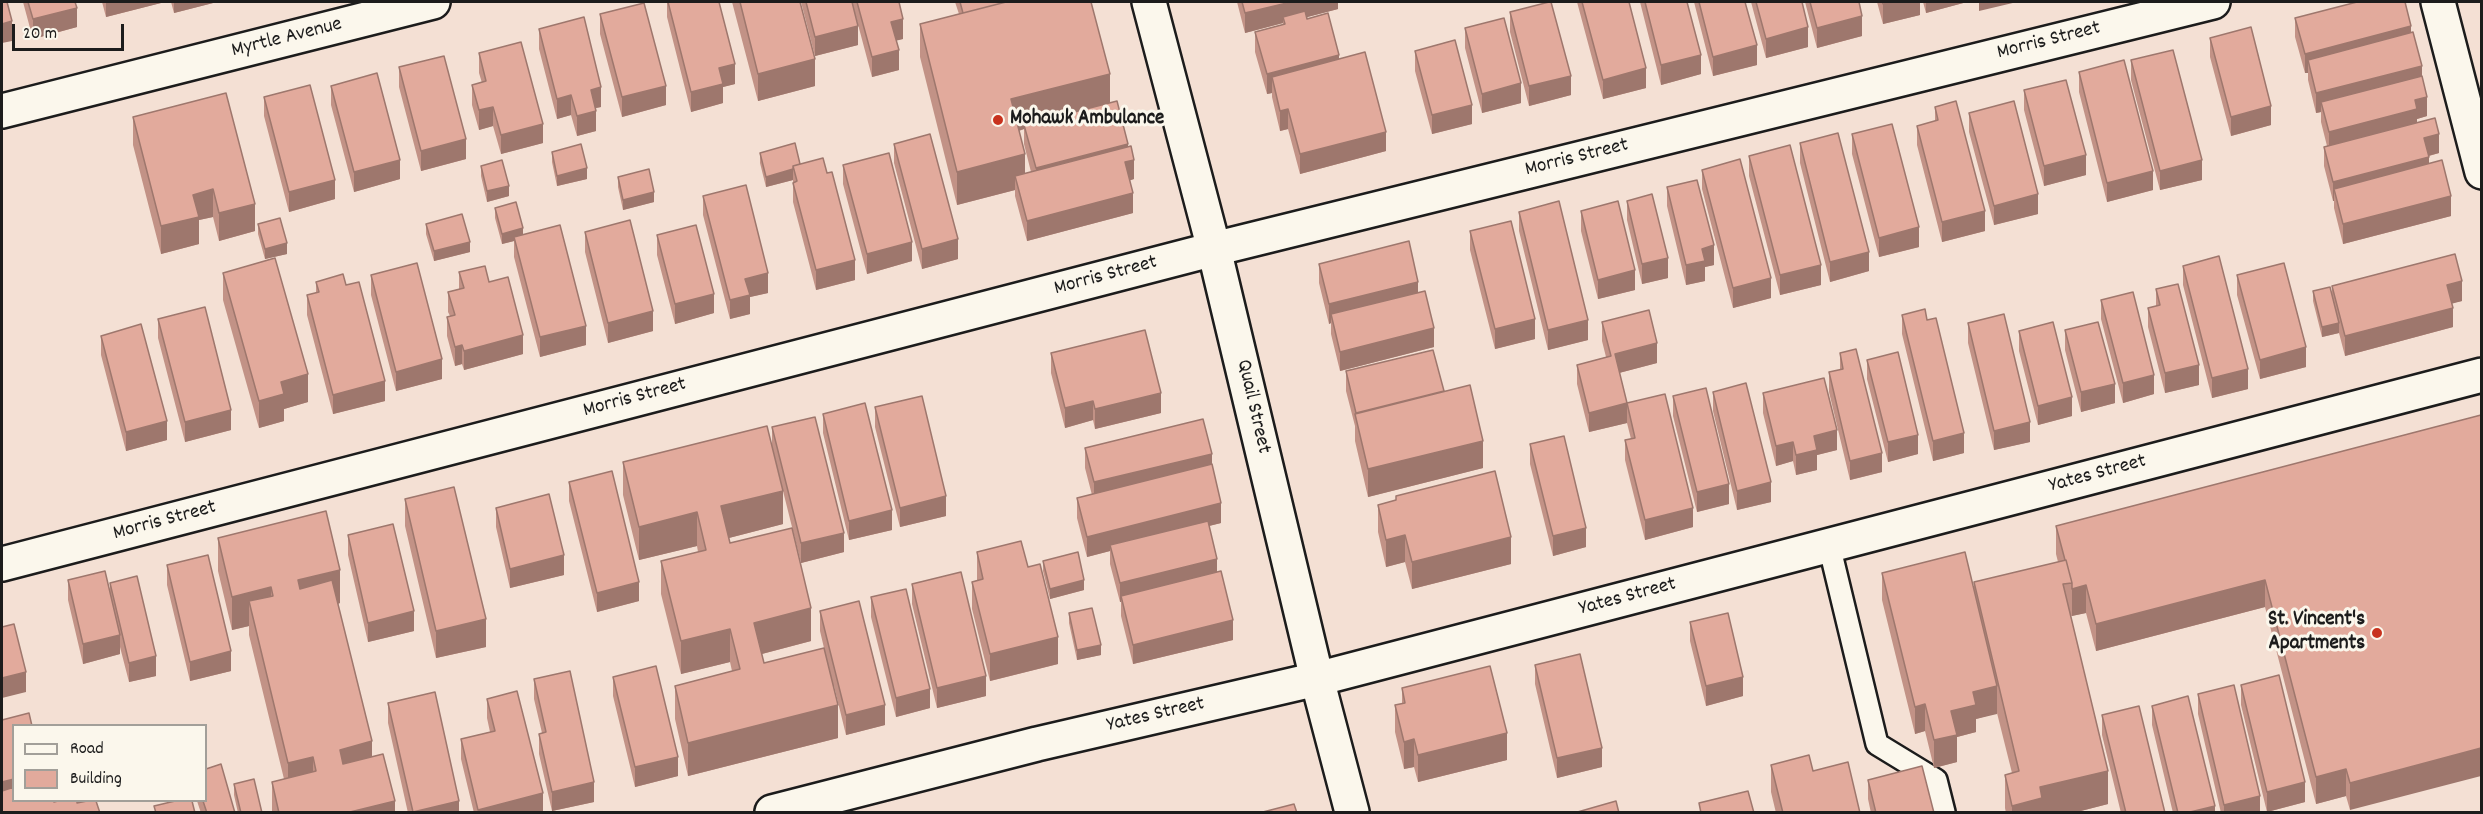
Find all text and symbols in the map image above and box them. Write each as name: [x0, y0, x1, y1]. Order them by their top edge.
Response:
scale bar: [15, 12, 128, 50]
street label: Myrtle Avenue: [229, 13, 345, 65]
street label: Morris Street: [1995, 17, 2103, 67]
text: 20 m: [23, 22, 57, 47]
place label: Mohawk Ambulance: [1010, 107, 1164, 133]
marker: Mohawk Ambulance: [991, 113, 1005, 127]
street label: Morris Street: [1523, 134, 1631, 184]
street label: Morris Street: [1052, 251, 1160, 303]
street label: Quail Street: [1229, 357, 1275, 457]
street label: Morris Street: [581, 373, 689, 425]
street label: Yates Street: [2047, 450, 2149, 500]
street label: Morris Street: [111, 496, 219, 548]
street label: Yates Street: [1577, 573, 1679, 623]
place label: St. Vincent's Apartments: [2268, 608, 2365, 658]
marker: St. Vincent's Apartments: [2370, 626, 2384, 640]
street label: Yates Street: [1105, 693, 1207, 739]
legend: [12, 724, 207, 802]
text: Road: [70, 737, 104, 762]
text: Building: [70, 767, 122, 792]

